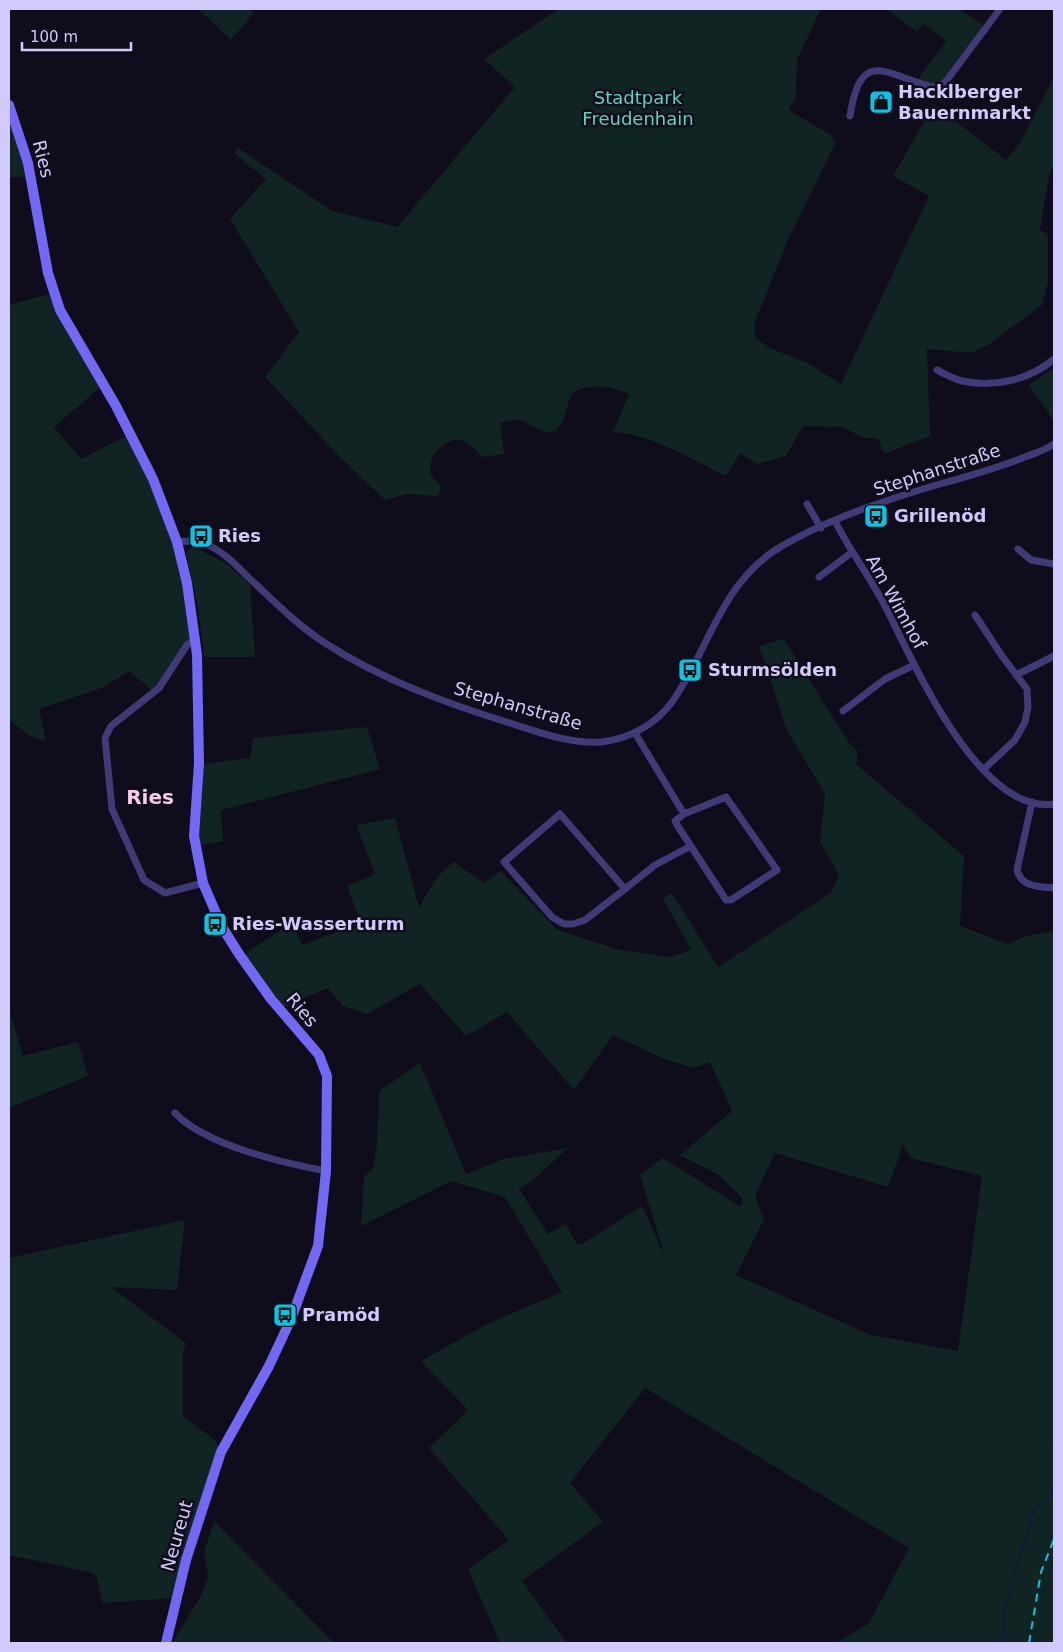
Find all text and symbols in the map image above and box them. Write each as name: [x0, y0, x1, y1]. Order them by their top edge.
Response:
scale bar: [22, 20, 131, 52]
text: 100 m: [30, 28, 78, 46]
place label: Hacklberger Bauernmarkt: [898, 81, 1031, 123]
park label: Stadtpark Freudenhain: [582, 87, 694, 129]
shop icon: Hacklberger Bauernmarkt: [868, 89, 894, 115]
street label: Ries: [29, 138, 58, 180]
street label: Stephanstraße: [871, 439, 1003, 500]
bus stop icon: Grillenöd: [863, 503, 889, 529]
place label: Grillenöd: [894, 505, 986, 526]
bus stop icon: Ries: [188, 523, 214, 549]
place label: Ries: [218, 525, 261, 546]
street label: Am Wimhof: [862, 551, 931, 653]
bus stop icon: Sturmsölden: [677, 657, 703, 683]
place label: Sturmsölden: [708, 659, 837, 680]
street label: Stephanstraße: [452, 677, 585, 734]
district label: Ries: [126, 785, 174, 809]
bus stop icon: Ries-Wasserturm: [202, 911, 228, 937]
place label: Ries-Wasserturm: [232, 913, 405, 934]
street label: Ries: [282, 988, 323, 1031]
bus stop icon: Pramöd: [272, 1302, 298, 1328]
place label: Pramöd: [302, 1304, 380, 1325]
street label: Neureut: [156, 1498, 197, 1574]

